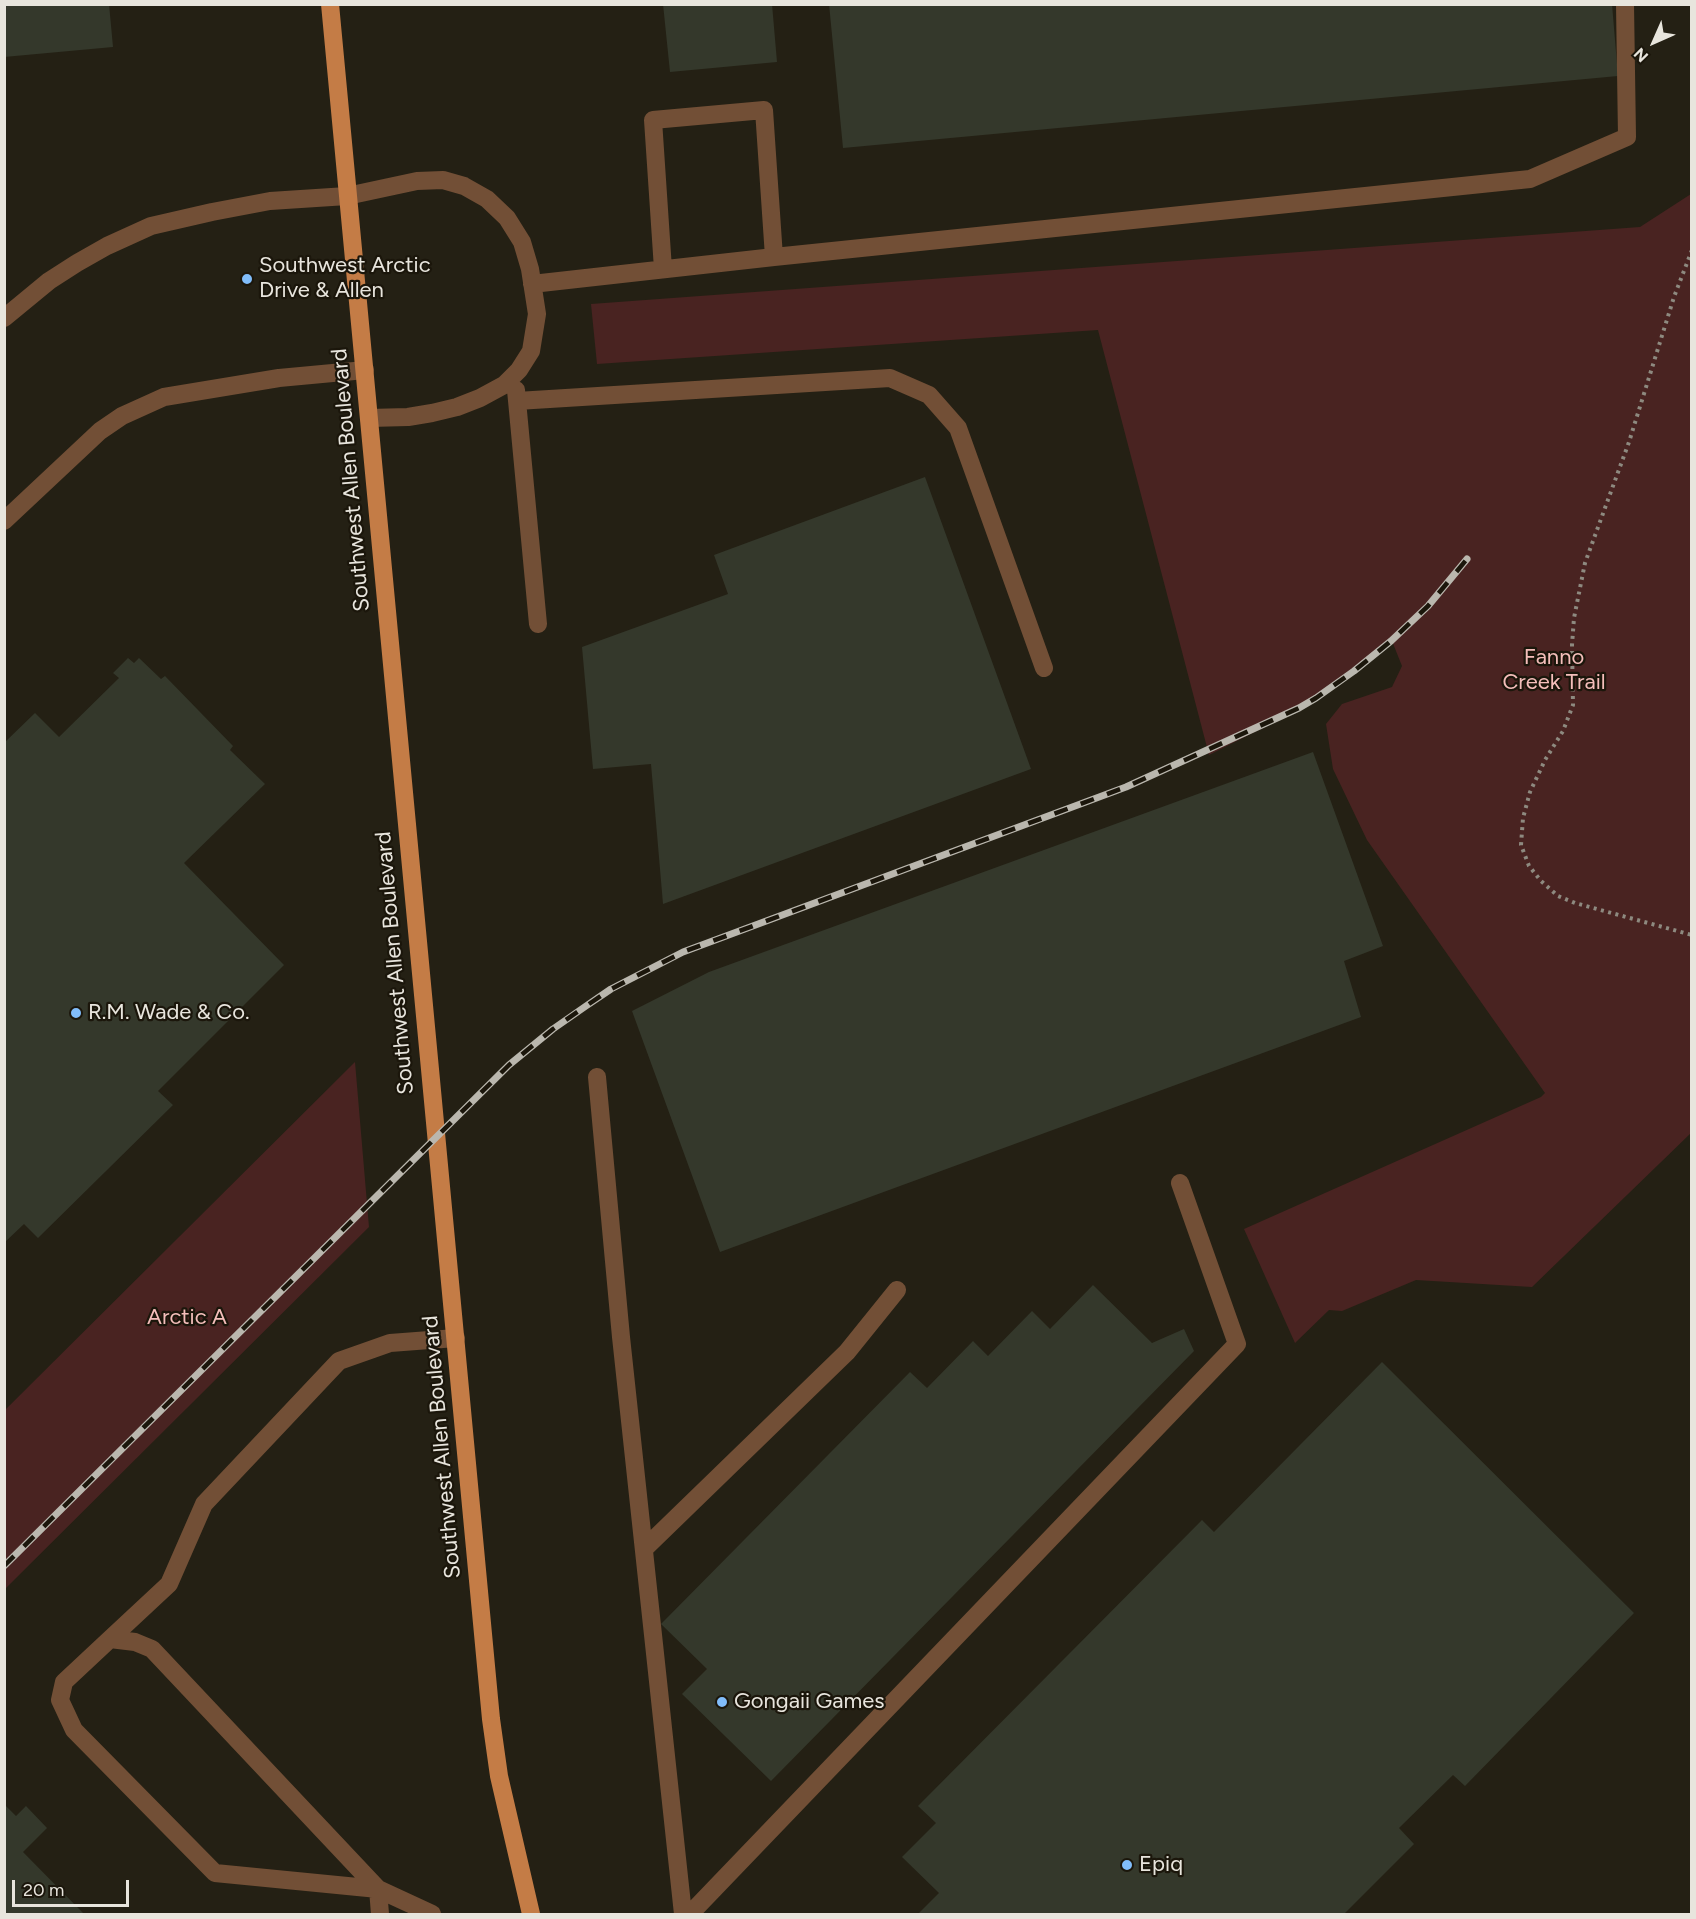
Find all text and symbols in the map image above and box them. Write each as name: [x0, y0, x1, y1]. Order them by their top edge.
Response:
north arrow: [1624, 12, 1684, 72]
text: N: [1630, 44, 1652, 66]
place label: Southwest Arctic Drive & Allen: [259, 253, 431, 304]
marker: Southwest Arctic Drive & Allen: [240, 272, 254, 286]
street label: Southwest Allen Boulevard: [326, 347, 376, 613]
park label: Fanno Creek Trail: [1502, 645, 1606, 696]
street label: Southwest Allen Boulevard: [370, 830, 420, 1096]
place label: R.M. Wade & Co.: [88, 1000, 250, 1026]
marker: R.M. Wade & Co.: [69, 1006, 83, 1020]
park label: Arctic A: [147, 1305, 227, 1331]
street label: Southwest Allen Boulevard: [417, 1314, 467, 1580]
place label: Gongaii Games: [734, 1689, 884, 1715]
marker: Gongaii Games: [715, 1695, 729, 1709]
place label: Epiq: [1139, 1852, 1183, 1878]
marker: Epiq: [1120, 1858, 1134, 1872]
scale bar: [15, 1868, 132, 1906]
text: 20 m: [23, 1879, 64, 1901]

